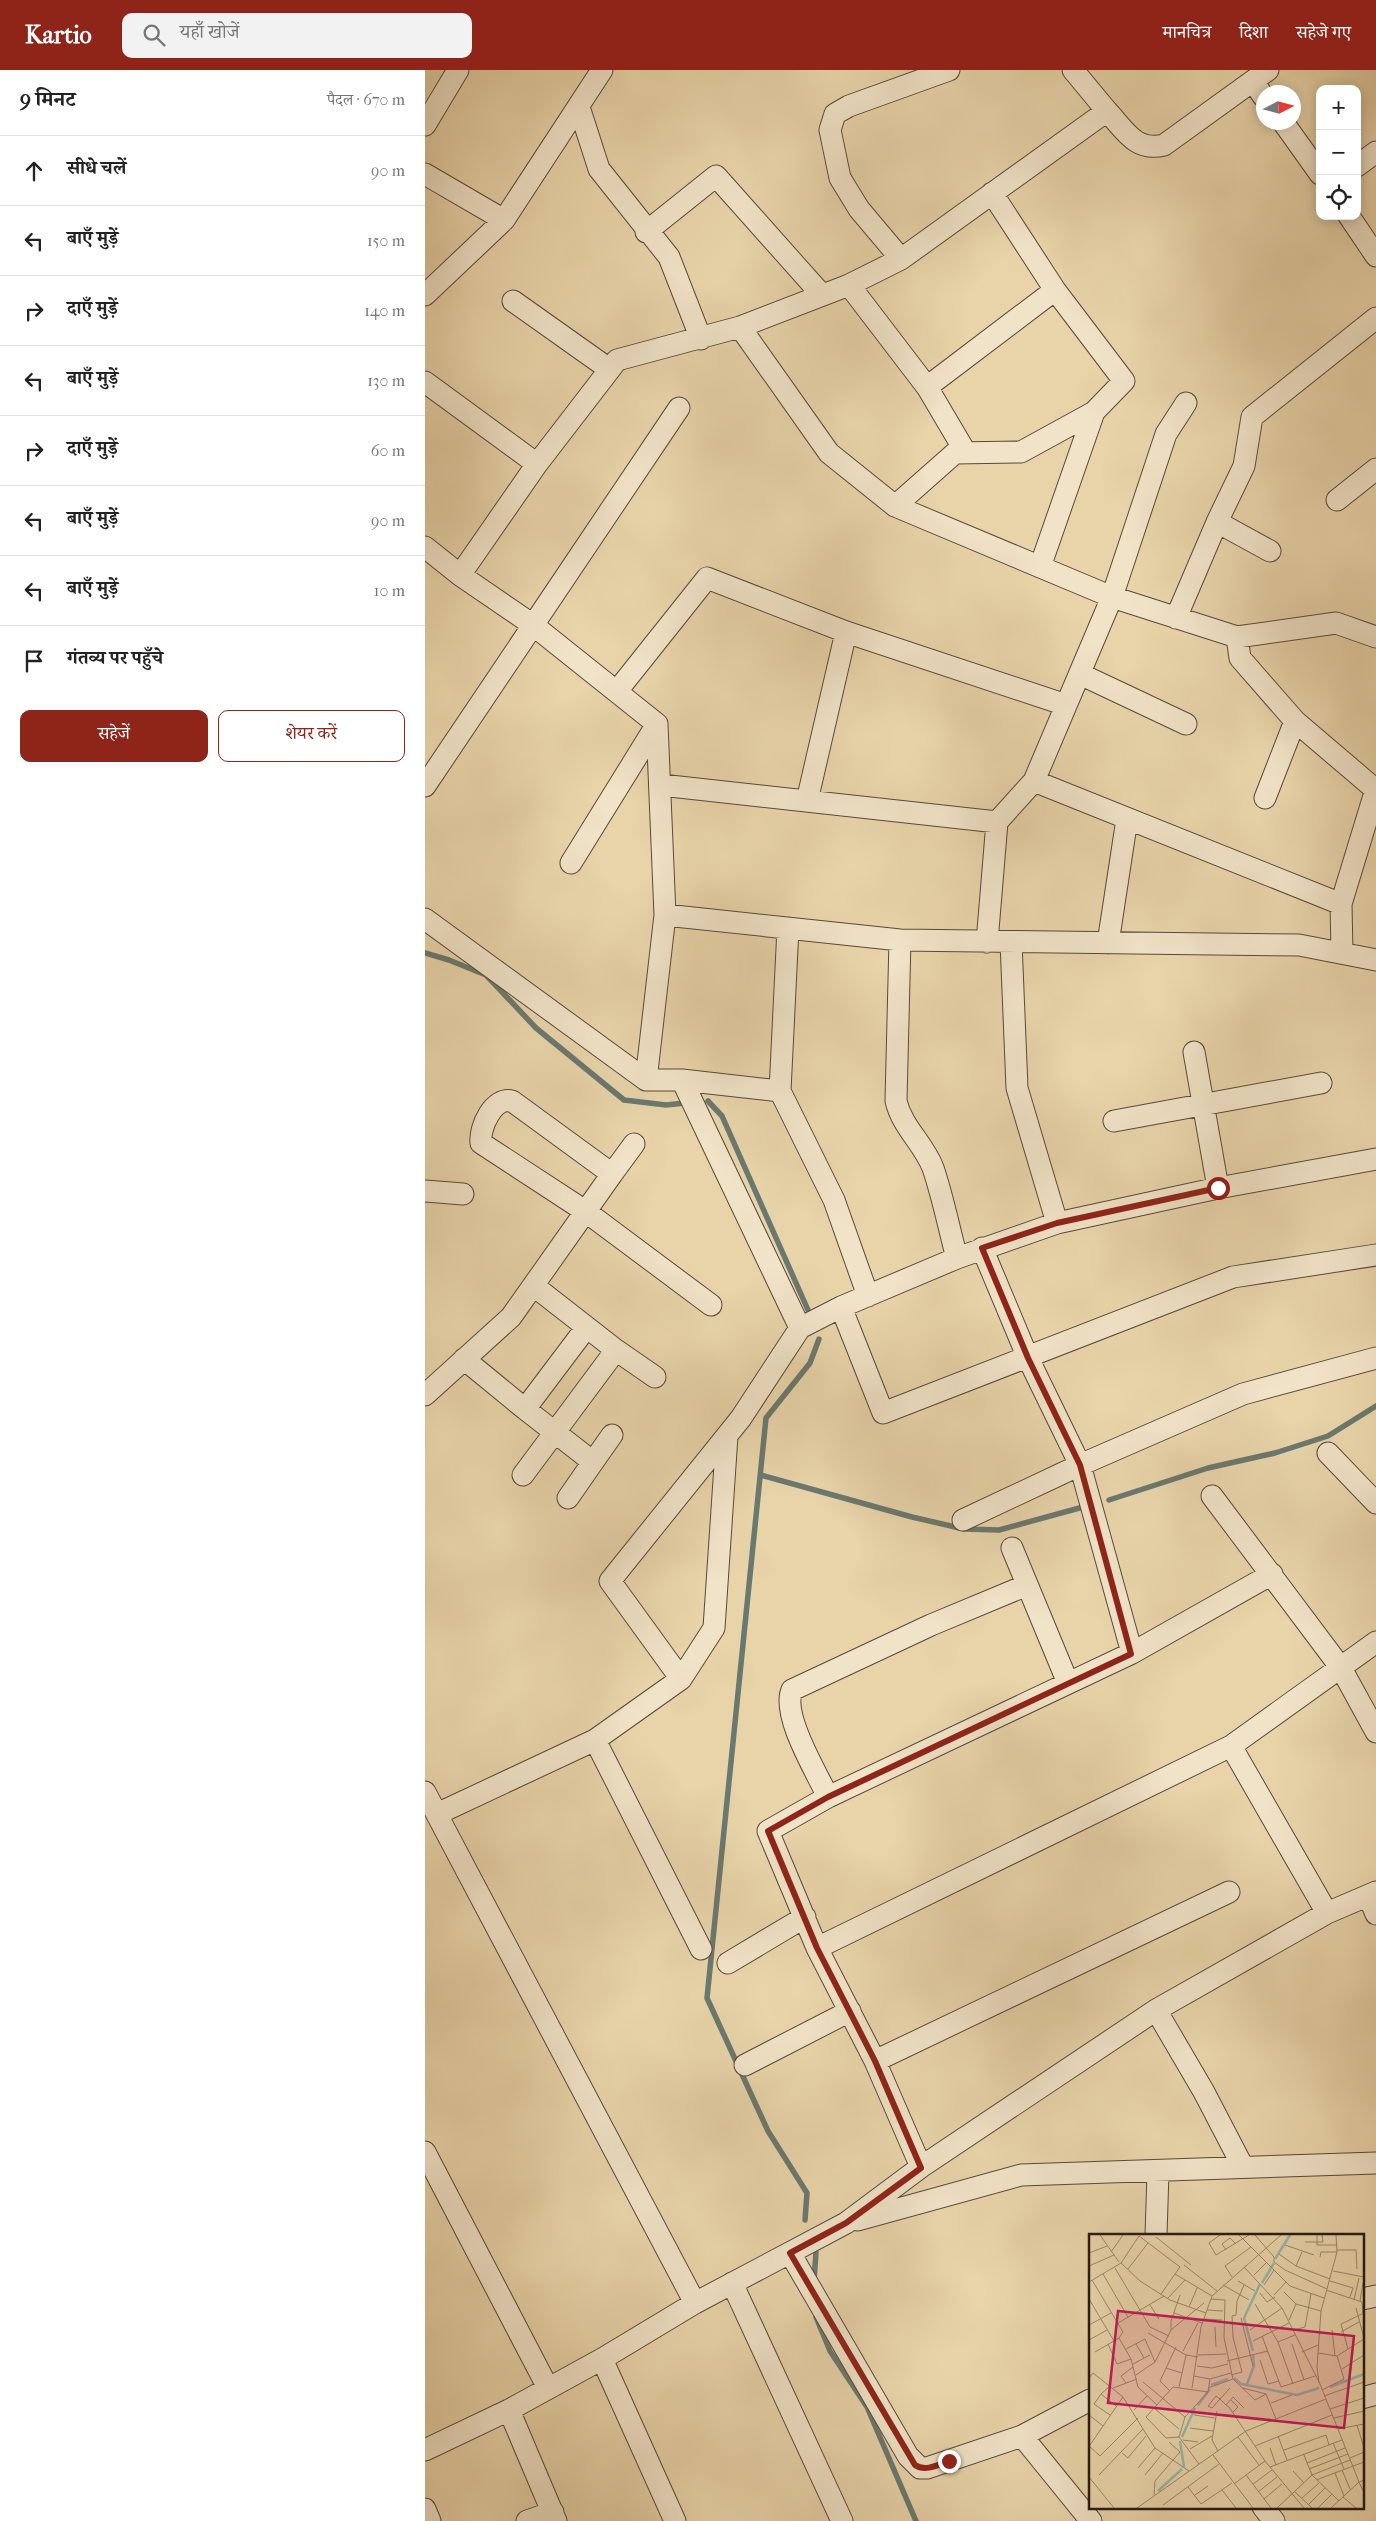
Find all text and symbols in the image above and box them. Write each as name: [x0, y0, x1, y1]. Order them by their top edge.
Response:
search box: [122, 13, 472, 58]
text: Kartio: [25, 21, 92, 49]
icon: search: [140, 21, 168, 49]
text: यहाँ खोजें: [180, 21, 240, 43]
text: मानचित्र: [1163, 22, 1211, 43]
text: दिशा: [1239, 22, 1268, 43]
text: सहेजे गए: [1296, 22, 1351, 43]
north arrow: [1256, 85, 1301, 130]
map controls: [1316, 85, 1361, 220]
button: +: [1316, 85, 1361, 130]
text: 9 मिनट: [20, 87, 75, 111]
text: पैदल · 670 m: [327, 90, 405, 109]
button: −: [1316, 130, 1361, 175]
icon: ahead: [20, 157, 48, 185]
text: सीधे चलें: [67, 157, 126, 179]
text: 90 m: [371, 161, 405, 180]
button: locate: [1316, 175, 1361, 220]
icon: left: [20, 227, 48, 255]
text: बाएँ मुड़ें: [67, 227, 118, 249]
text: 150 m: [367, 231, 405, 250]
icon: right: [20, 297, 48, 325]
text: दाएँ मुड़ें: [67, 297, 118, 319]
text: 140 m: [364, 301, 405, 320]
icon: left: [20, 367, 48, 395]
text: बाएँ मुड़ें: [67, 367, 118, 389]
text: 130 m: [367, 371, 405, 390]
icon: right: [20, 437, 48, 465]
text: दाएँ मुड़ें: [67, 437, 118, 459]
text: 60 m: [371, 441, 405, 460]
icon: left: [20, 507, 48, 535]
text: बाएँ मुड़ें: [67, 507, 118, 529]
text: 90 m: [371, 511, 405, 530]
icon: left: [20, 577, 48, 605]
text: बाएँ मुड़ें: [67, 577, 118, 599]
text: 10 m: [374, 581, 405, 600]
icon: arrive: [20, 647, 48, 675]
text: गंतव्य पर पहुँचे: [67, 647, 163, 669]
button: सहेजें: [20, 710, 208, 762]
button: शेयर करें: [218, 710, 405, 762]
route start: [1207, 1177, 1230, 1200]
inset map: [1089, 2234, 1363, 2508]
route end: [938, 2450, 961, 2473]

